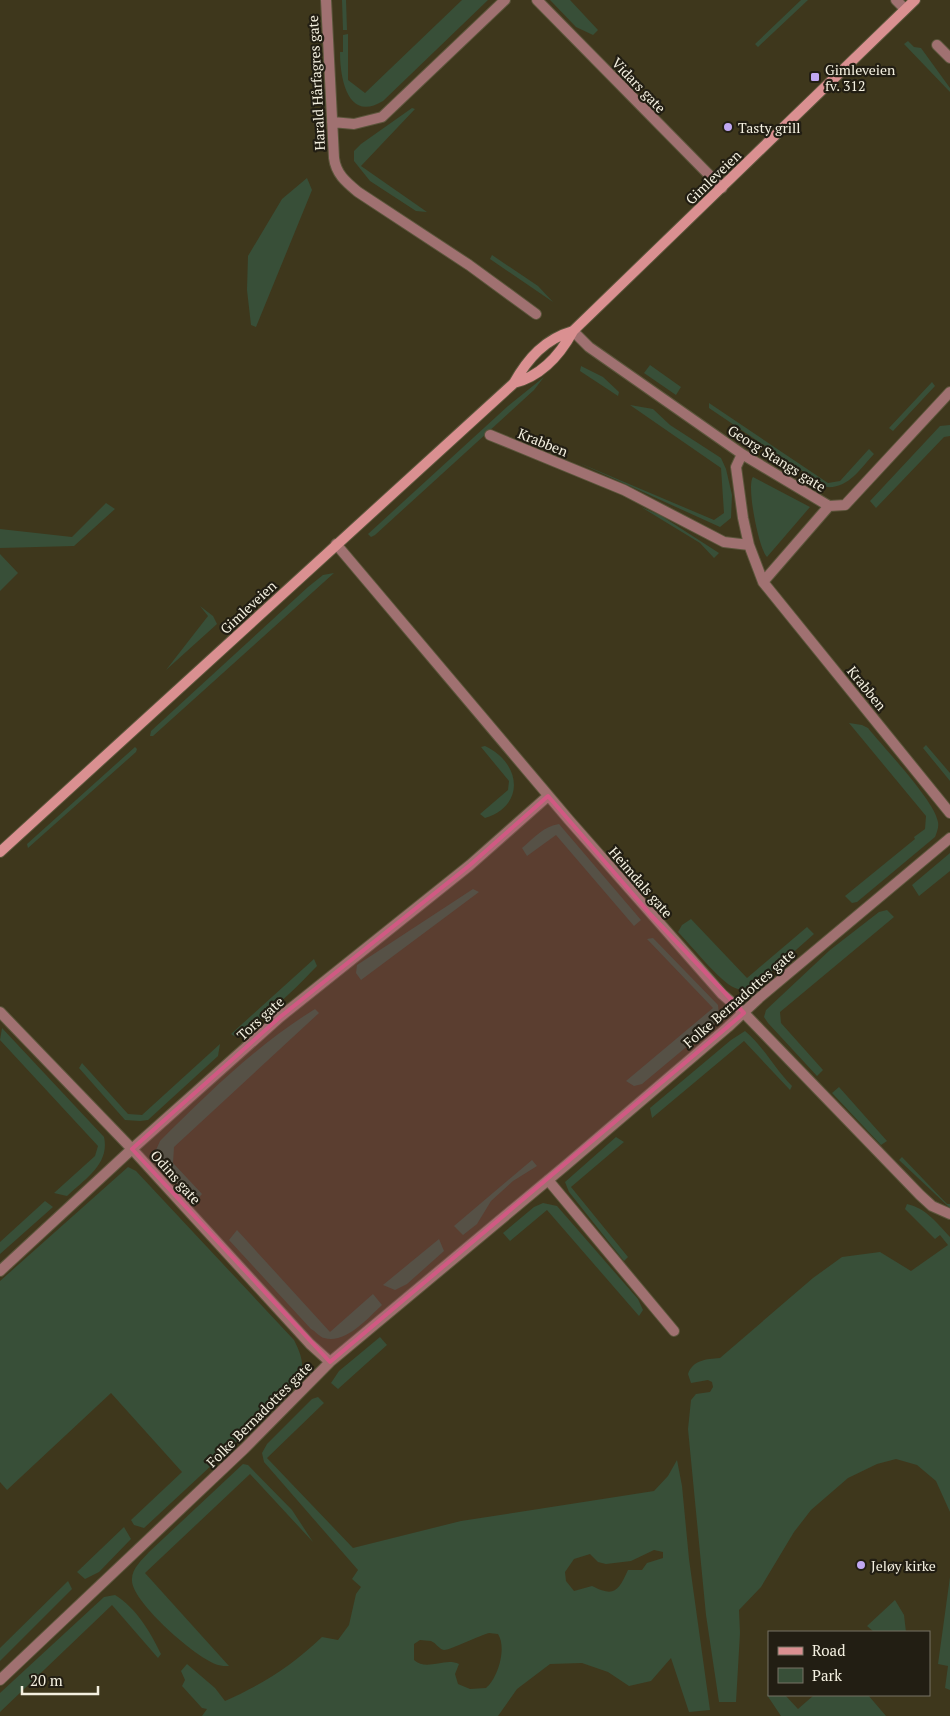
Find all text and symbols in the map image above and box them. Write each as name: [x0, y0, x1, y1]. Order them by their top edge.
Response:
street label: Harald Hårfagres gate: [303, 15, 329, 151]
street label: Vidars gate: [608, 53, 670, 117]
place label: Gimleveien fv. 312: [825, 60, 896, 95]
marker: Gimleveien fv. 312: [809, 71, 821, 83]
place label: Tasty grill: [738, 118, 800, 137]
marker: Tasty grill: [722, 121, 734, 133]
street label: Gimleveien: [681, 145, 745, 208]
street label: Georg Stangs gate: [724, 420, 830, 496]
street label: Krabben: [515, 423, 571, 461]
street label: Gimleveien: [216, 576, 281, 638]
street label: Krabben: [843, 662, 891, 715]
street label: Heimdals gate: [605, 842, 677, 922]
street label: Folke Bernadottes gate: [679, 944, 799, 1052]
street label: Tors gate: [232, 992, 288, 1044]
street label: Odins gate: [147, 1146, 205, 1208]
street label: Folke Bernadottes gate: [202, 1357, 316, 1471]
place label: Jeløy kirke: [871, 1556, 936, 1575]
marker: Jeløy kirke: [855, 1559, 867, 1571]
legend: [768, 1631, 930, 1696]
text: Road: [812, 1640, 845, 1660]
scale bar: [22, 1664, 99, 1696]
text: Park: [812, 1665, 842, 1685]
text: 20 m: [30, 1670, 63, 1690]

